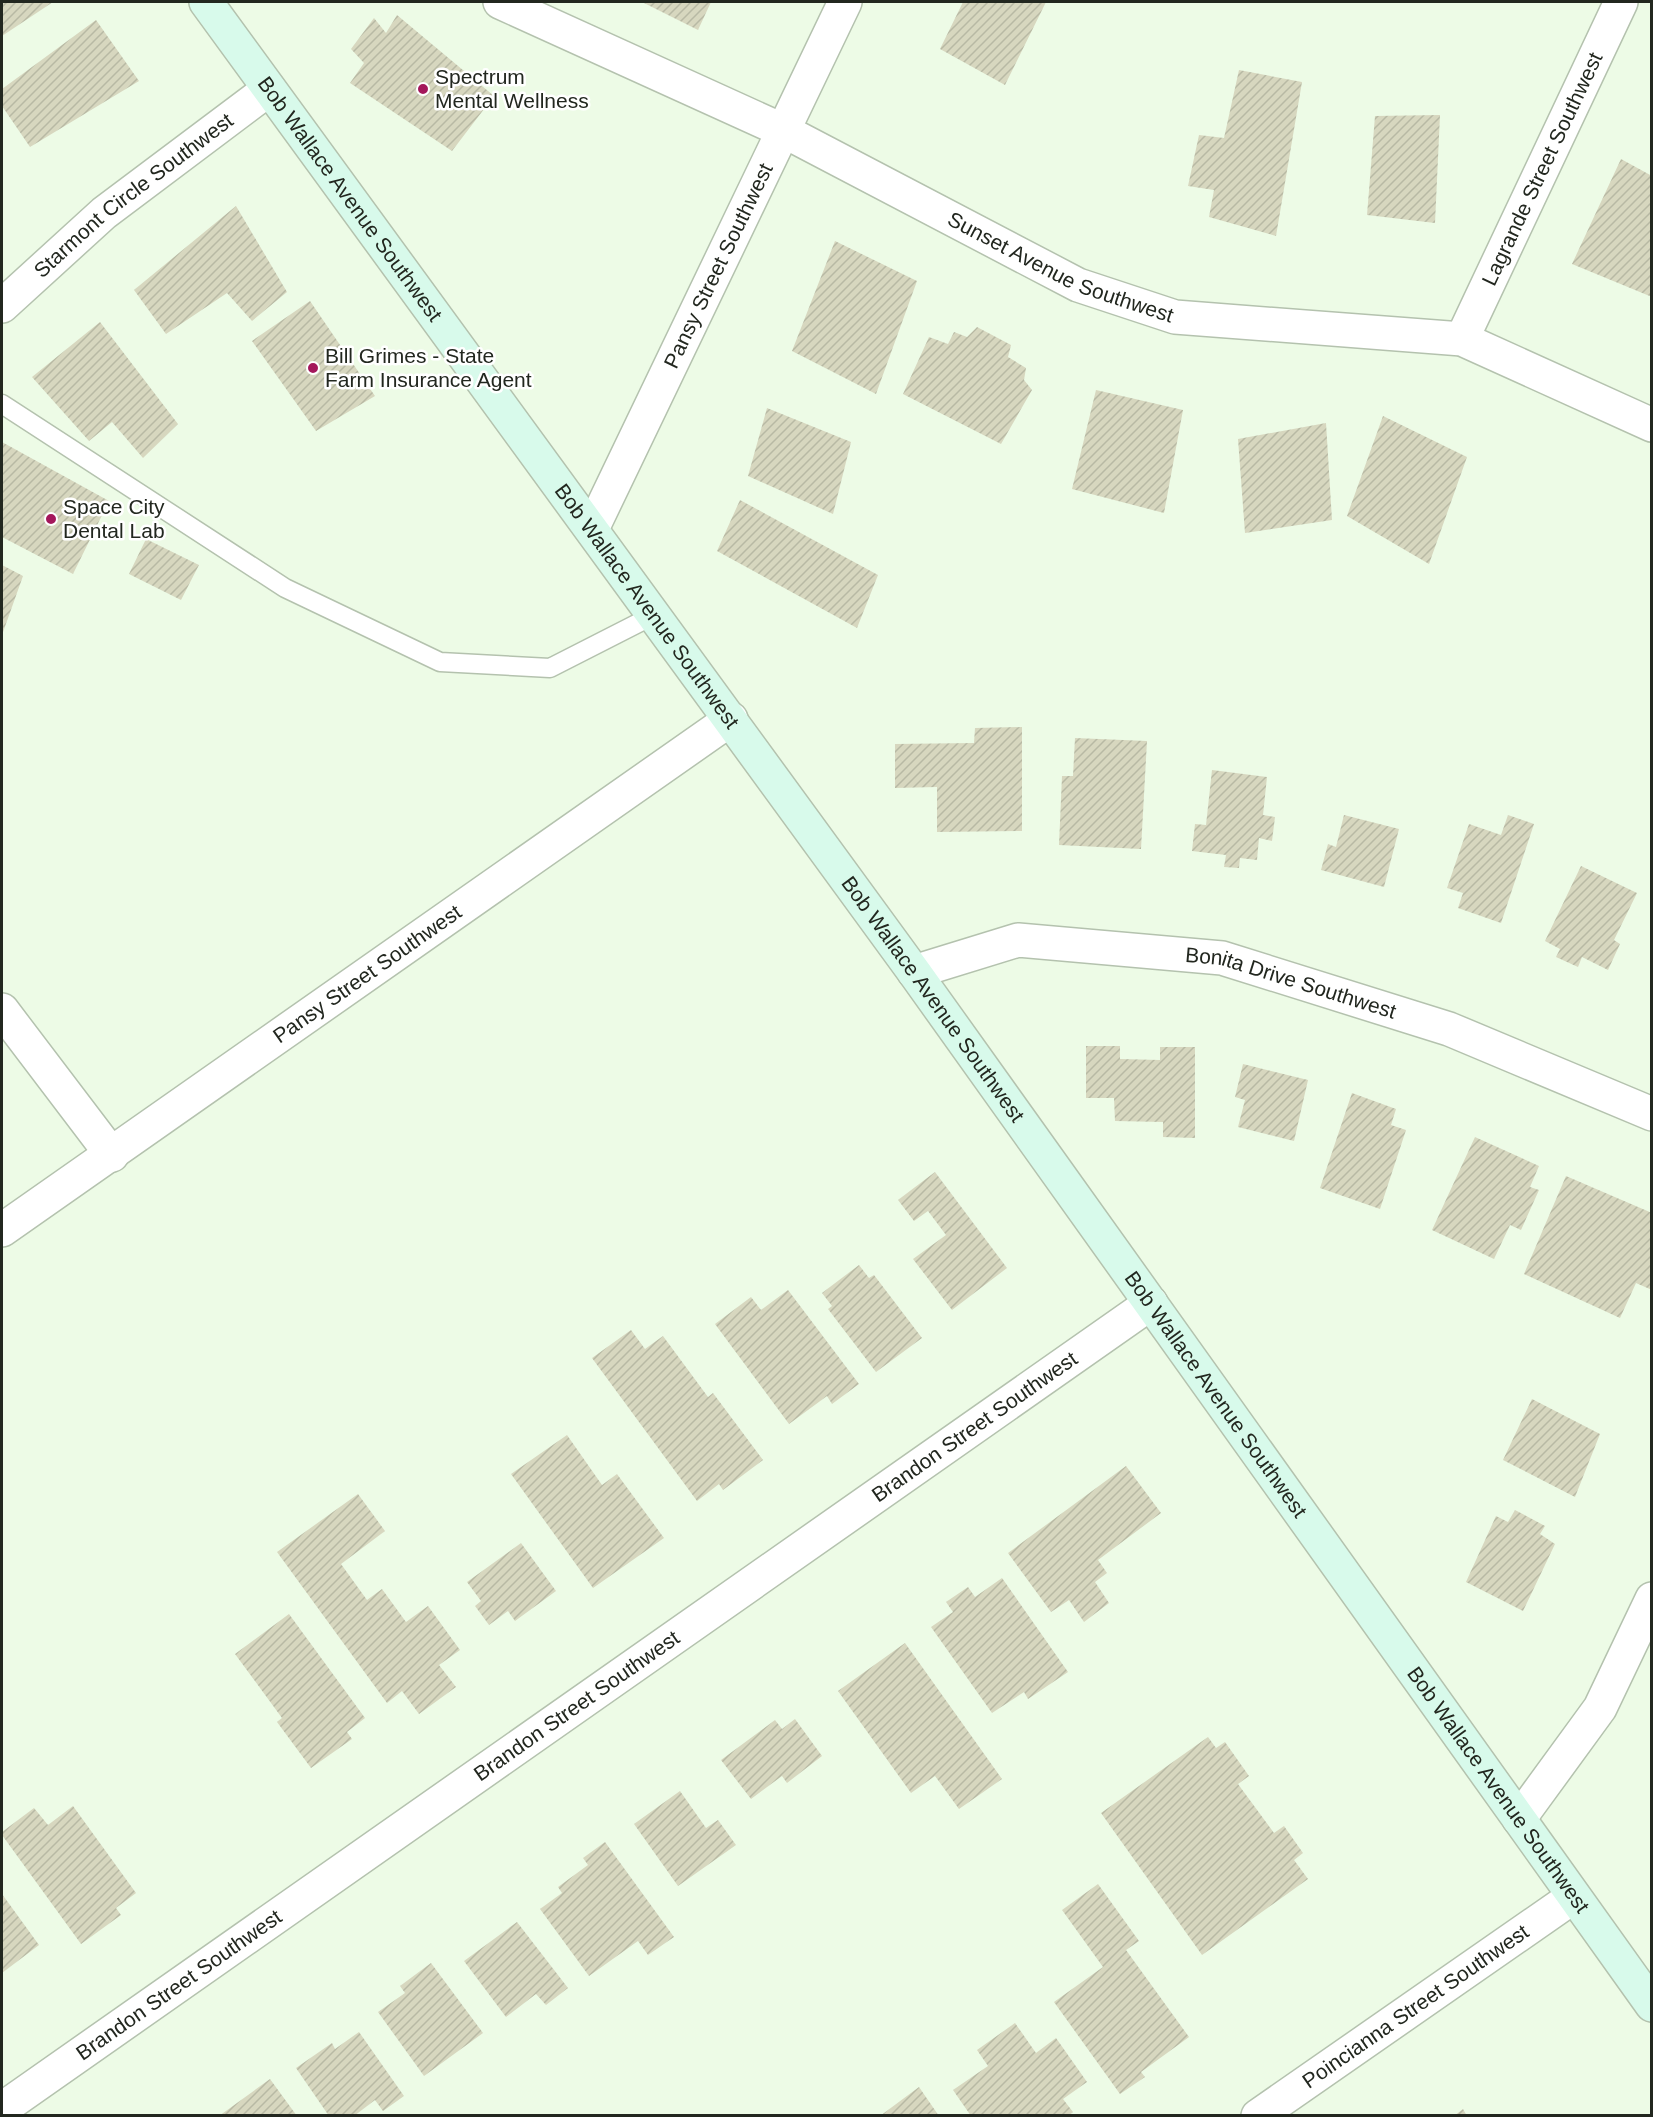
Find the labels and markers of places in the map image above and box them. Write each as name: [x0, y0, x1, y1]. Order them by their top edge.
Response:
place label: Spectrum Mental Wellness: [435, 65, 589, 112]
marker: Spectrum Mental Wellness: [416, 82, 430, 96]
place label: Bill Grimes - State Farm Insurance Agent: [325, 344, 532, 391]
marker: Bill Grimes - State Farm Insurance Agent: [306, 361, 320, 375]
place label: Space City Dental Lab: [63, 495, 165, 542]
marker: Space City Dental Lab: [44, 512, 58, 526]

